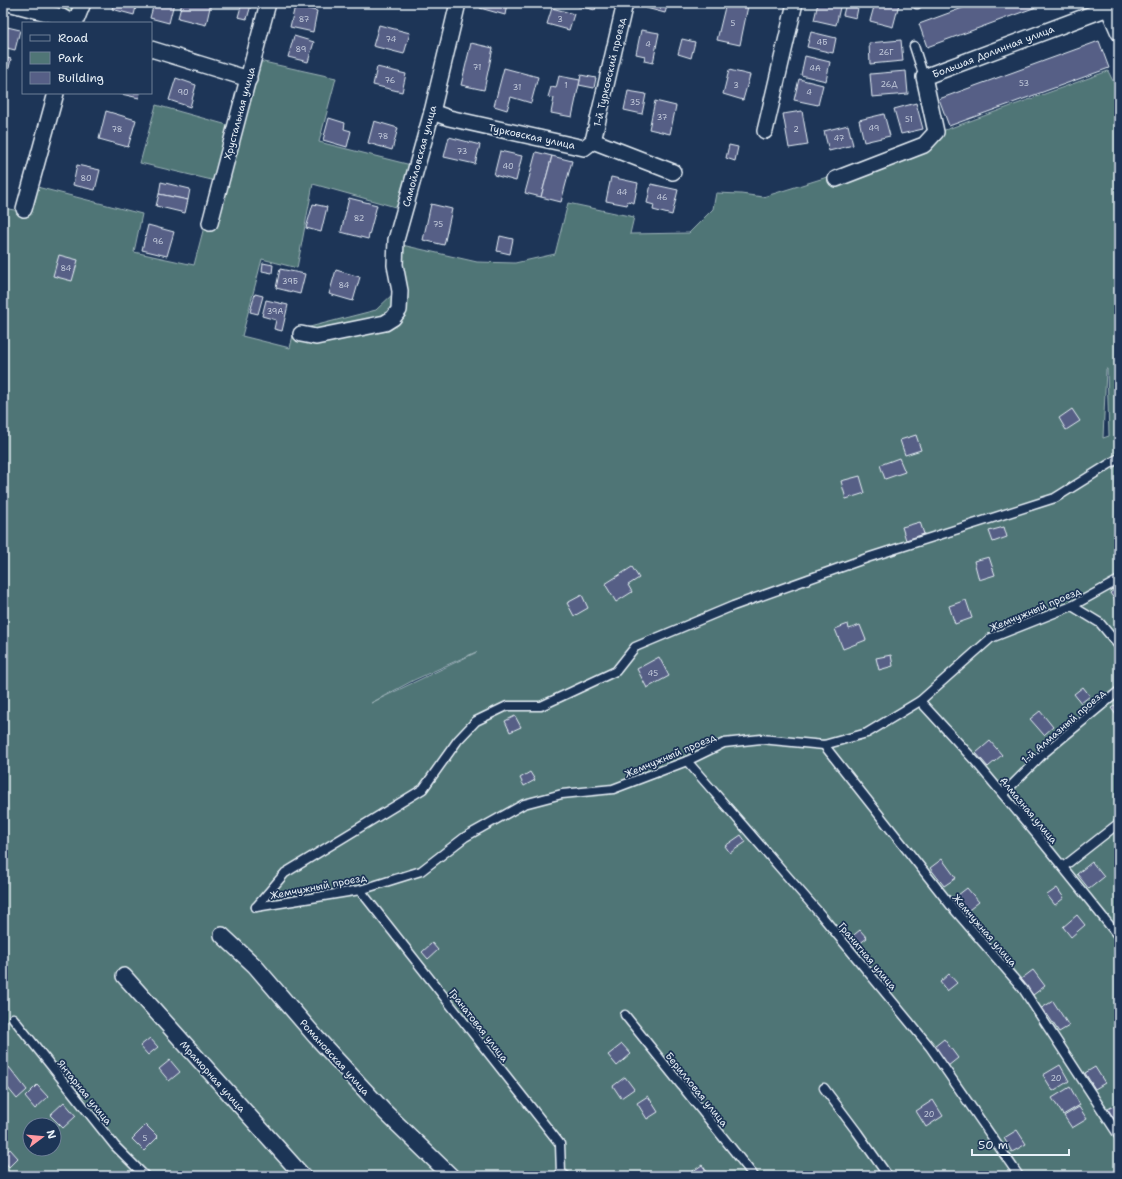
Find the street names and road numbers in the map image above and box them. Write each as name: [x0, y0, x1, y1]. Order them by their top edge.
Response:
street label: 1-й Турковский проезд: [591, 16, 629, 128]
street label: Большая Долинная улица: [930, 22, 1057, 81]
street label: Хрустальная улица: [221, 65, 258, 161]
street label: Самойловская улица: [400, 103, 440, 208]
street label: Турковская улица: [487, 121, 577, 152]
street label: Жемчужный проезд: [988, 584, 1083, 635]
street label: 1-й Алмазный проезд: [1019, 686, 1109, 766]
street label: Жемчужный проезд: [623, 730, 718, 781]
street label: Алмазная улица: [997, 774, 1061, 847]
street label: Жемчужный проезд: [269, 871, 368, 902]
street label: Жемчужная улица: [950, 891, 1020, 970]
street label: Гранитная улица: [836, 920, 900, 993]
street label: Гранатовая улица: [446, 986, 512, 1065]
street label: Романовская улица: [297, 1017, 373, 1099]
street label: Мраморная улица: [177, 1038, 249, 1116]
street label: Берилловая улица: [663, 1049, 731, 1130]
street label: Янтарная улица: [55, 1057, 115, 1128]

